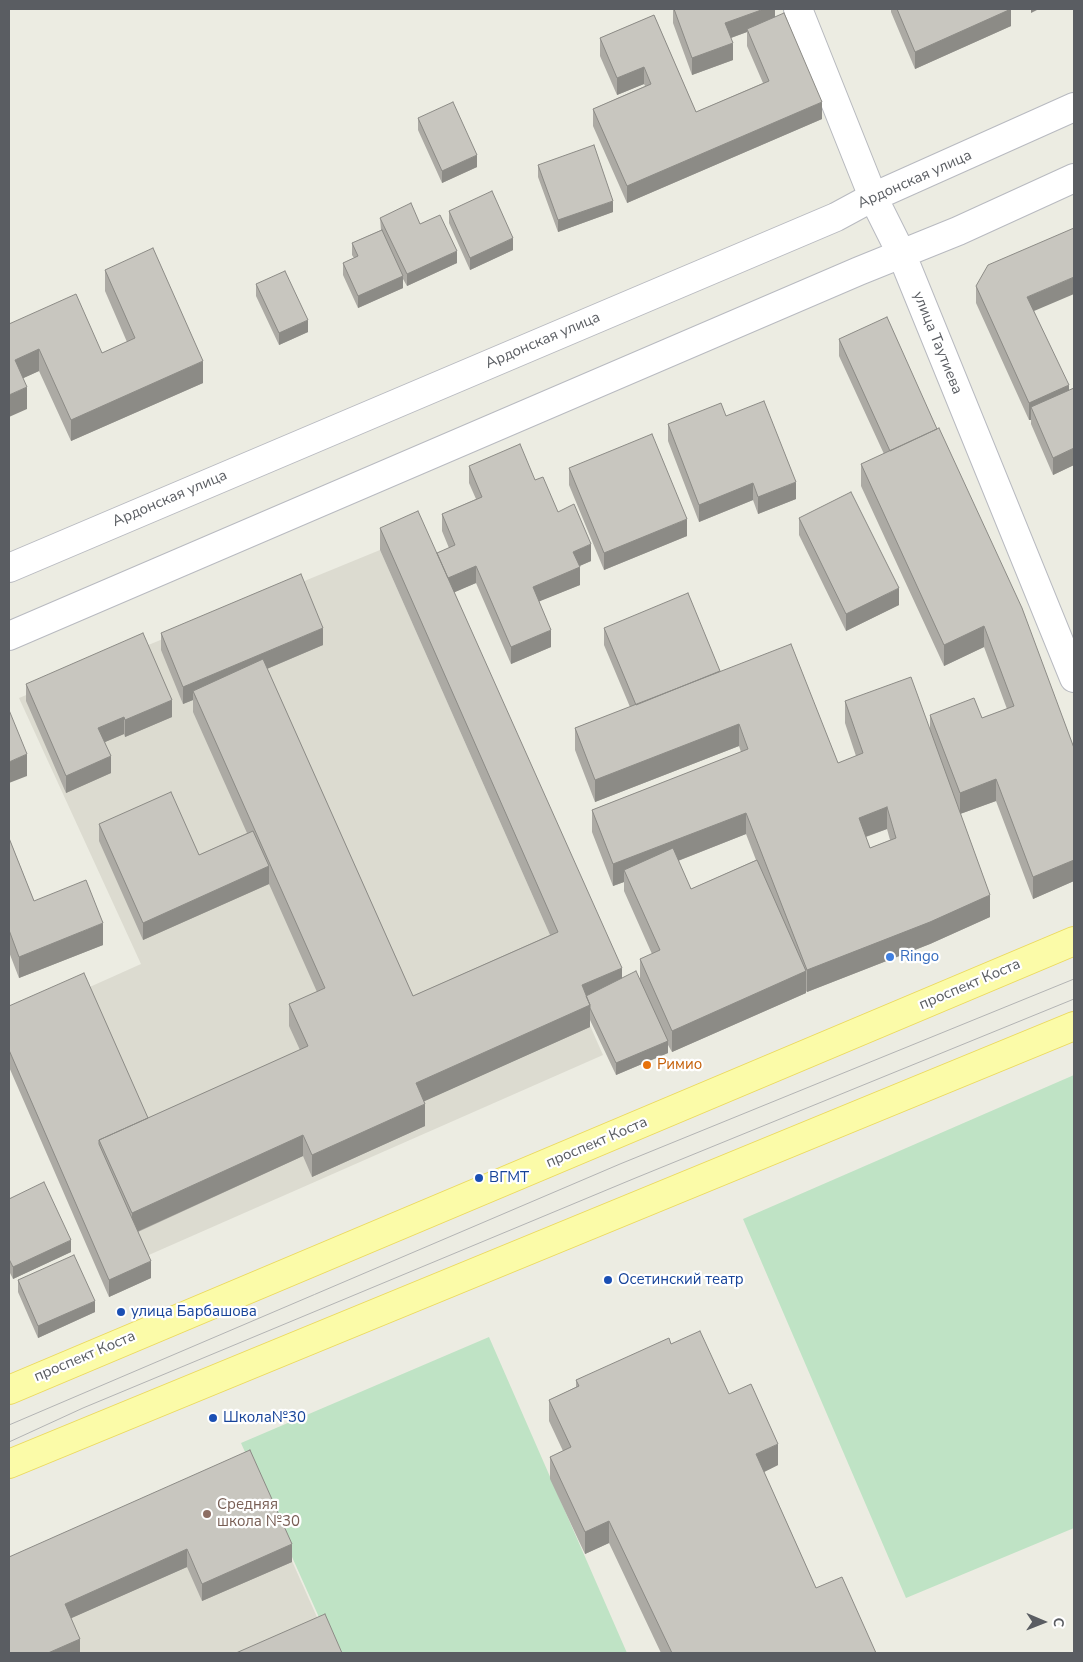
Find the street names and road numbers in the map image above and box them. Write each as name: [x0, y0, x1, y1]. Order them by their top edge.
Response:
street label: Ардонская улица: [855, 147, 975, 213]
street label: улица Таутиева: [908, 289, 966, 397]
street label: Ардонская улица: [483, 309, 603, 373]
street label: Ардонская улица: [110, 467, 230, 531]
street label: проспект Коста: [917, 956, 1023, 1014]
street label: проспект Коста: [544, 1114, 650, 1172]
street label: проспект Коста: [32, 1328, 138, 1386]

